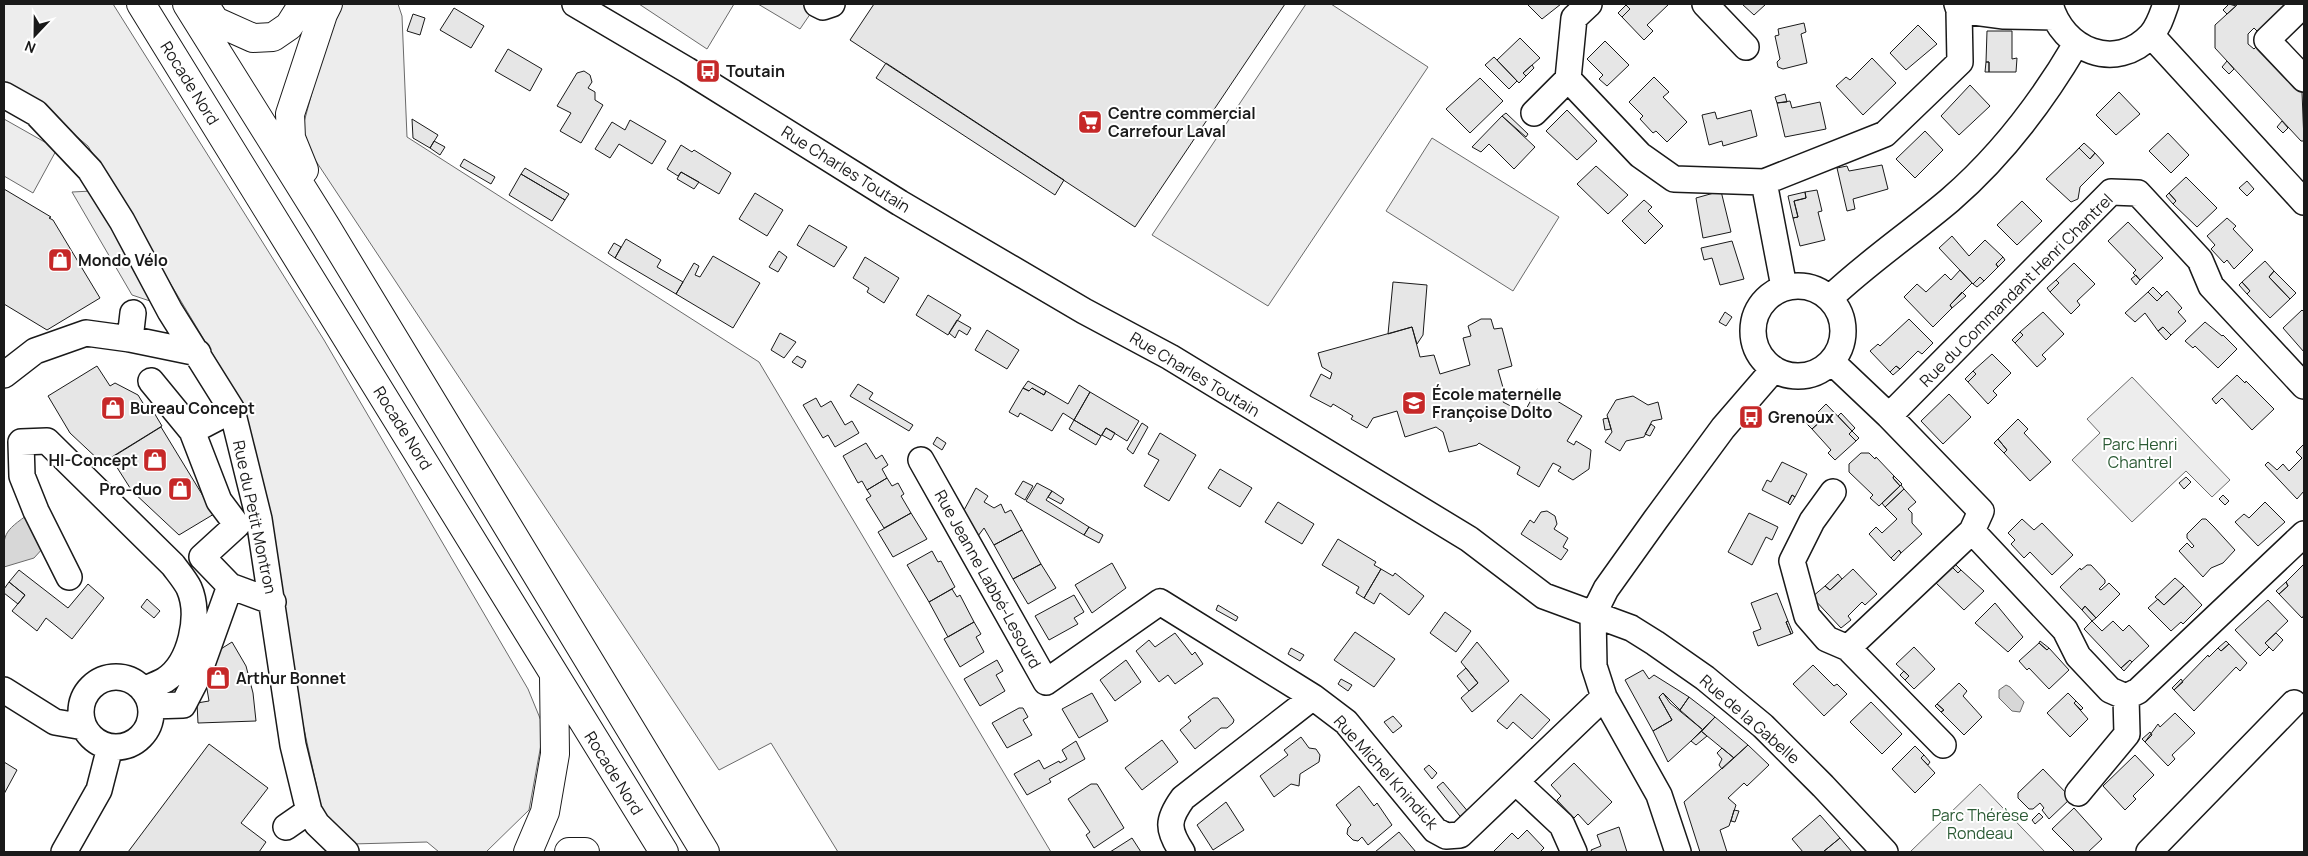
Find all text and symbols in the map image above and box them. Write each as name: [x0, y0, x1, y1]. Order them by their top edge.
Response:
north arrow: [10, 10, 60, 60]
text: N: [22, 37, 38, 58]
street label: Rocade Nord: [156, 37, 224, 129]
bus stop icon: Toutain: [695, 58, 721, 84]
place label: Toutain: [726, 60, 785, 82]
place label: Centre commercial Carrefour Laval: [1108, 102, 1256, 142]
supermarket icon: Centre commercial Carrefour Laval: [1077, 109, 1103, 135]
street label: Rue Charles Toutain: [777, 120, 915, 218]
street label: Rue du Commandant Henri Chantrel: [1915, 189, 2117, 391]
shop icon: Mondo Vélo: [47, 247, 73, 273]
place label: Mondo Vélo: [78, 249, 168, 271]
street label: Rue Charles Toutain: [1126, 326, 1264, 422]
street label: Rocade Nord: [369, 382, 437, 474]
place label: École maternelle Françoise Dolto: [1432, 383, 1562, 423]
school or university icon: École maternelle Françoise Dolto: [1401, 390, 1427, 416]
shop icon: Bureau Concept: [100, 395, 126, 421]
place label: Bureau Concept: [130, 397, 255, 419]
bus stop icon: Grenoux: [1738, 404, 1764, 430]
place label: Grenoux: [1768, 406, 1834, 428]
park label: Parc Henri Chantrel: [2103, 433, 2177, 473]
street label: Rue du Petit Montron: [228, 438, 282, 596]
shop icon: HI-Concept: [142, 447, 168, 473]
place label: HI-Concept: [49, 449, 138, 471]
shop icon: Pro-duo: [167, 476, 193, 502]
place label: Pro-duo: [99, 478, 162, 500]
street label: Rue Jeanne Labbé-Lesourd: [930, 486, 1046, 672]
shop icon: Arthur Bonnet: [205, 665, 231, 691]
place label: Arthur Bonnet: [236, 667, 346, 689]
street label: Rue de la Gabelle: [1695, 669, 1805, 769]
street label: Rue Michel Knindick: [1329, 710, 1444, 834]
street label: Rocade Nord: [580, 727, 648, 819]
park label: Parc Thérèse Rondeau: [1931, 804, 2029, 844]

